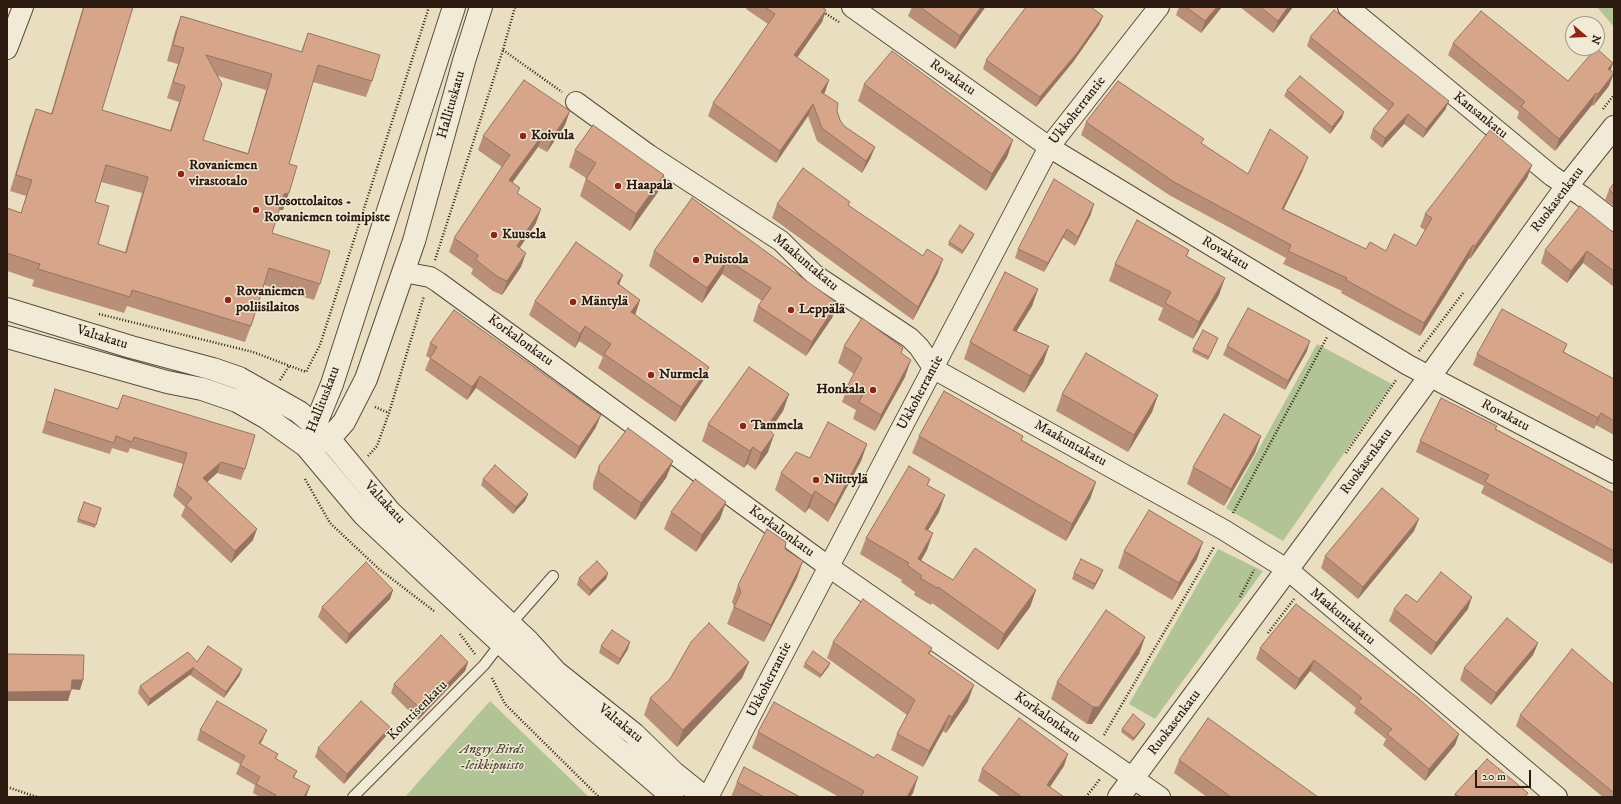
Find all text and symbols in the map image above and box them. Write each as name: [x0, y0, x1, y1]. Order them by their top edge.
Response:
north arrow: [1565, 16, 1605, 56]
text: N: [1587, 33, 1603, 46]
street label: Rovakatu: [926, 56, 978, 100]
street label: Hallituskatu: [434, 69, 470, 141]
street label: Ukkoherrantie: [1046, 74, 1110, 148]
street label: Kansankatu: [1449, 89, 1511, 143]
place label: Koivula: [531, 128, 574, 144]
marker: Koivula: [518, 131, 528, 141]
place label: Rovaniemen virastotalo: [189, 158, 257, 190]
street label: Ruokasenkatu: [1528, 164, 1588, 236]
marker: Rovaniemen virastotalo: [176, 169, 186, 179]
place label: Haapala: [626, 178, 673, 194]
marker: Haapala: [613, 181, 623, 191]
place label: Ulosottolaitos - Rovaniemen toimipiste: [264, 194, 390, 226]
marker: Ulosottolaitos - Rovaniemen toimipiste: [251, 205, 261, 215]
place label: Kuusela: [502, 227, 546, 243]
marker: Kuusela: [489, 230, 499, 240]
street label: Maakuntakatu: [769, 231, 841, 295]
street label: Rovakatu: [1198, 233, 1252, 275]
place label: Puistola: [704, 252, 749, 268]
marker: Puistola: [691, 255, 701, 265]
place label: Rovaniemen poliisilaitos: [236, 284, 304, 316]
place label: Mäntylä: [581, 294, 628, 310]
marker: Rovaniemen poliisilaitos: [223, 295, 233, 305]
marker: Mäntylä: [568, 297, 578, 307]
place label: Leppälä: [799, 302, 845, 318]
marker: Leppälä: [786, 305, 796, 315]
street label: Korkalonkatu: [484, 312, 556, 370]
street label: Valtakatu: [74, 322, 130, 354]
street label: Ukkoherrantie: [894, 353, 948, 433]
street label: Hallituskatu: [304, 364, 344, 436]
place label: Nurmela: [659, 367, 709, 383]
marker: Nurmela: [646, 370, 656, 380]
place label: Honkala: [816, 382, 865, 398]
marker: Honkala: [868, 385, 878, 395]
street label: Rovakatu: [1478, 396, 1532, 436]
street label: Maakuntakatu: [1031, 417, 1109, 471]
place label: Tammela: [751, 418, 803, 434]
marker: Tammela: [738, 421, 748, 431]
street label: Ruokasenkatu: [1337, 426, 1397, 498]
place label: Niittylä: [824, 472, 868, 488]
marker: Niittylä: [811, 475, 821, 485]
street label: Valtakatu: [360, 478, 408, 528]
street label: Korkalonkatu: [745, 503, 817, 561]
street label: Maakuntakatu: [1306, 585, 1378, 649]
street label: Ukkoherrantie: [744, 640, 796, 720]
street label: Konttisenkatu: [384, 677, 452, 745]
street label: Ruokasenkatu: [1145, 687, 1205, 759]
street label: Korkalonkatu: [1011, 689, 1083, 747]
street label: Valtakatu: [594, 701, 646, 747]
park label: Angry Birds -leikkipuisto: [460, 742, 524, 774]
scale bar: [1477, 762, 1533, 788]
text: 20 m: [1482, 769, 1506, 784]

